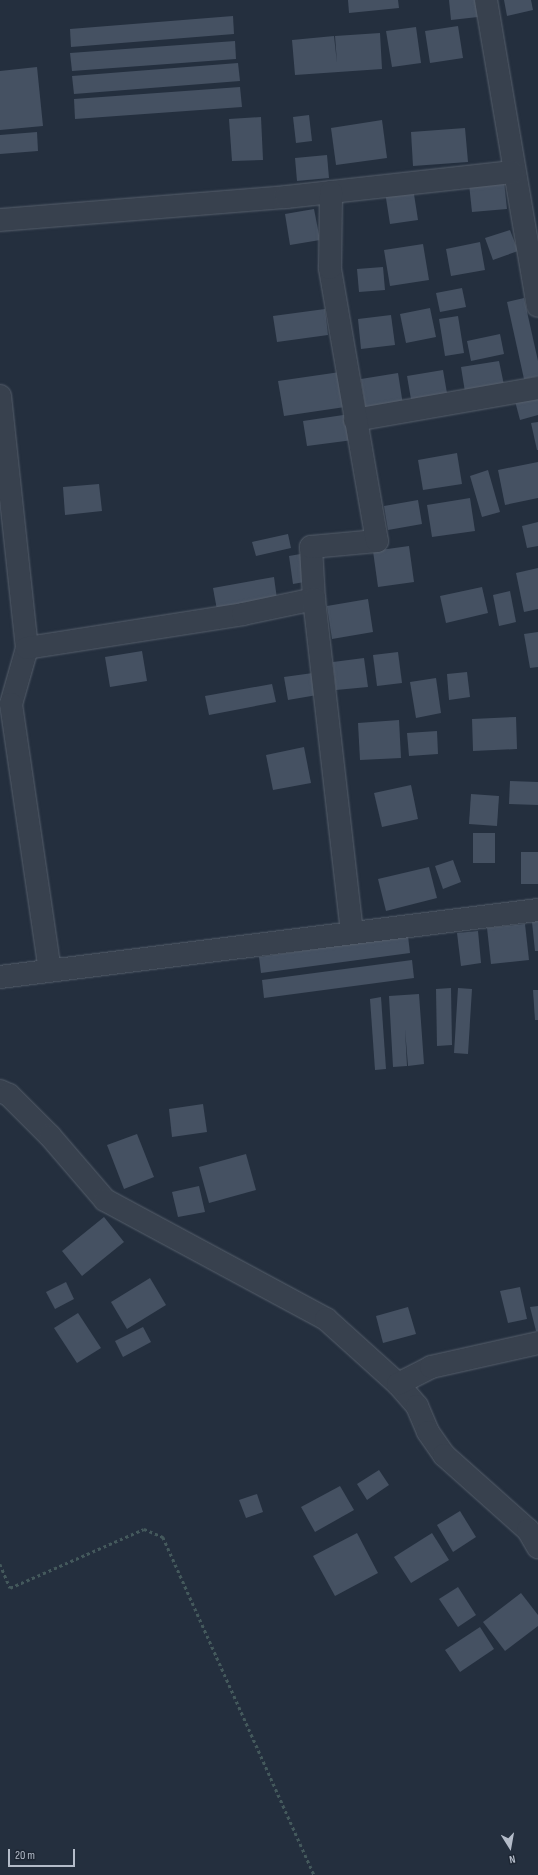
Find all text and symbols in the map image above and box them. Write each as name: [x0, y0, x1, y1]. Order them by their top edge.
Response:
north arrow: [490, 1827, 530, 1867]
scale bar: [10, 1841, 77, 1867]
text: 20 m: [15, 1848, 35, 1863]
text: N: [508, 1852, 517, 1866]

